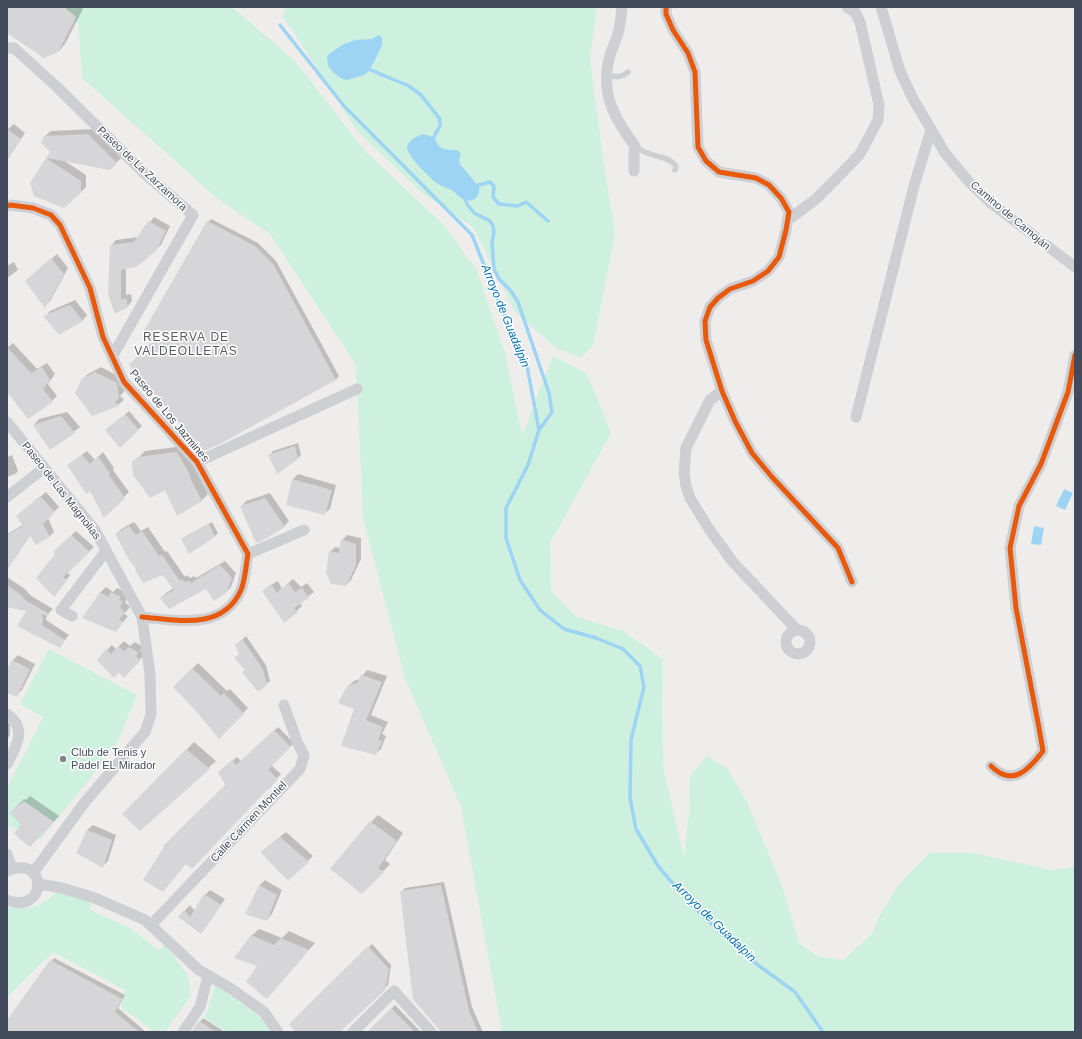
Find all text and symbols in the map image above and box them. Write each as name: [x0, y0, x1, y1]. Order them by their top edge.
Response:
street label: Paseo de La Zarzamora: [94, 124, 190, 214]
street label: Camino de Camoján: [967, 179, 1053, 253]
water label: Arroyo de Guadalpin: [478, 262, 532, 370]
district label: RESERVA DE VALDEOLLETAS: [134, 331, 238, 359]
street label: Paseo de Los Jazmines: [126, 367, 212, 465]
street label: Paseo de Las Magnolias: [19, 439, 103, 543]
place label: Club de Tenis y Padel EL Mirador: [71, 746, 156, 772]
marker: Club de Tenis y Padel EL Mirador: [58, 754, 68, 764]
street label: Calle Carmen Montiel: [208, 779, 290, 865]
water label: Arroyo de Guadalpin: [669, 879, 759, 965]

